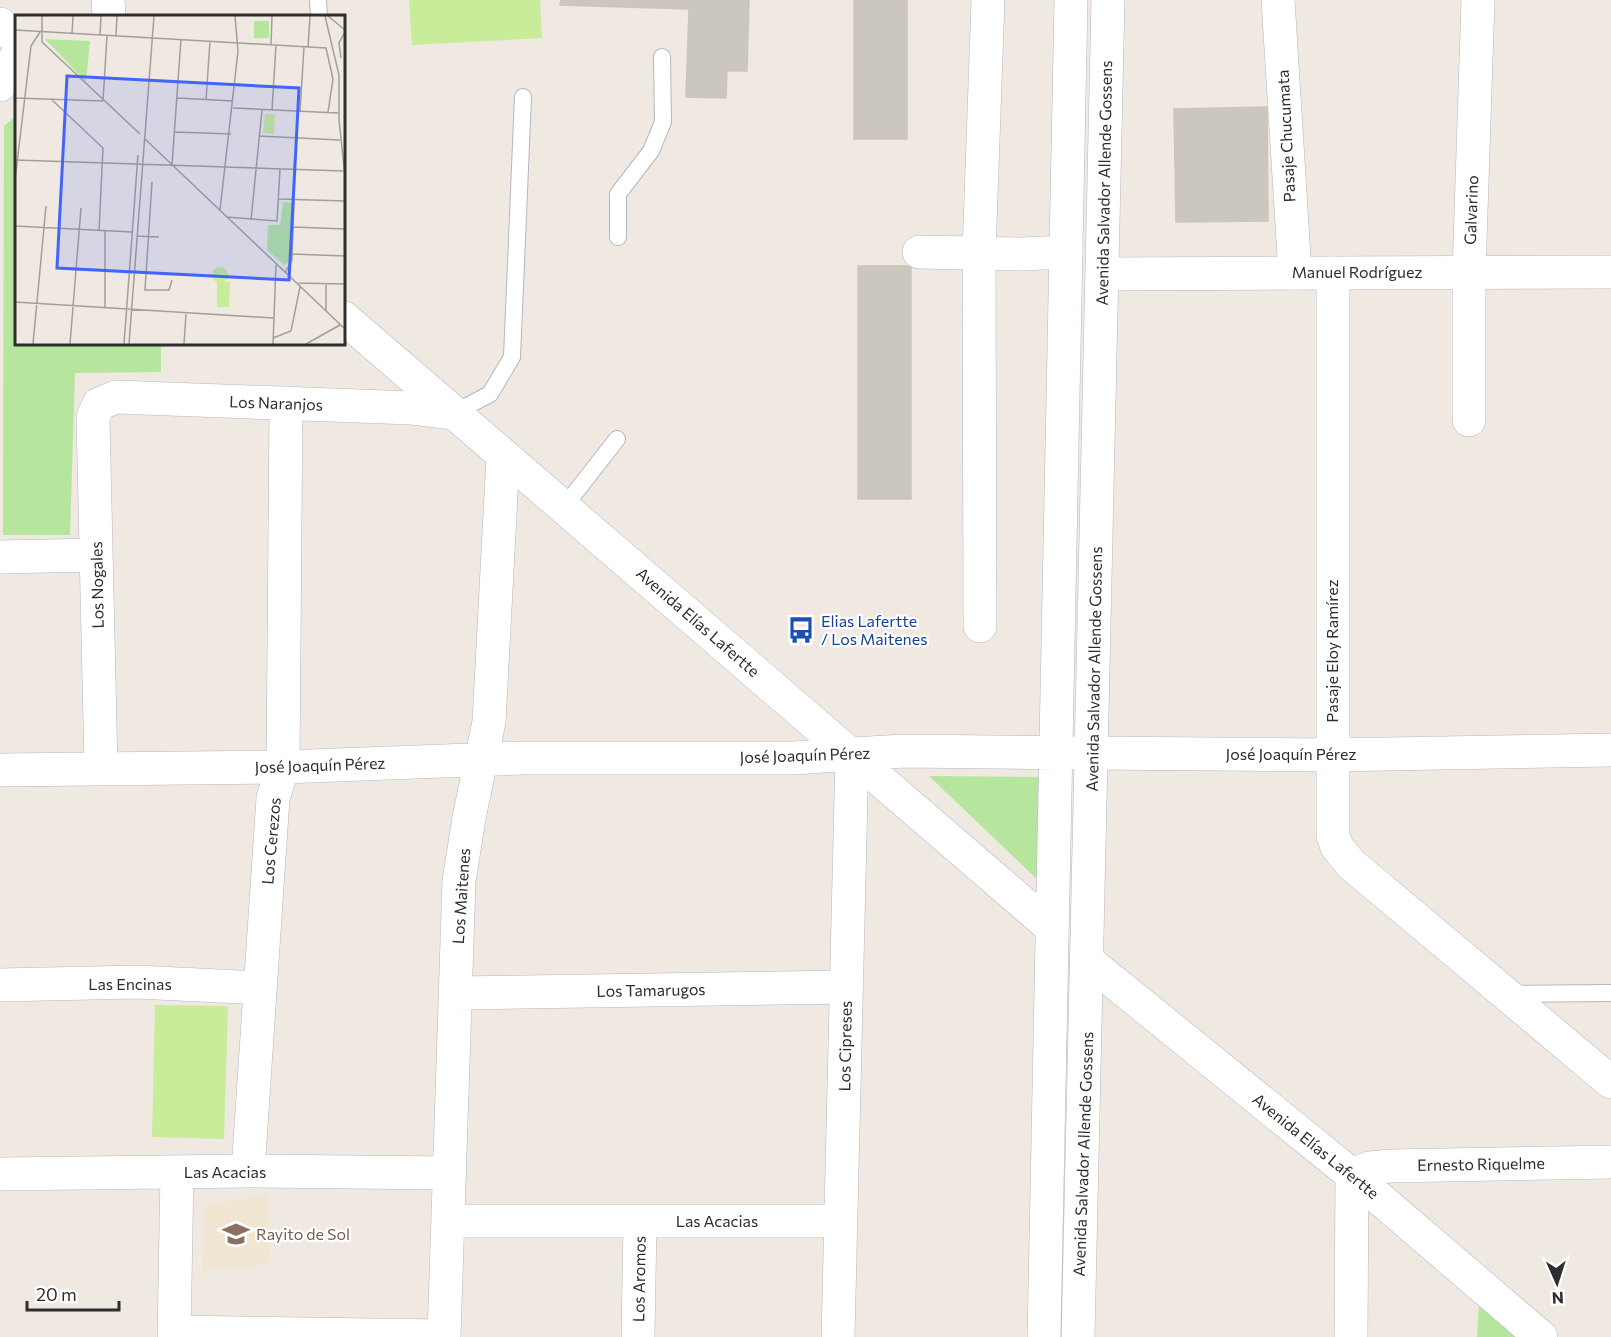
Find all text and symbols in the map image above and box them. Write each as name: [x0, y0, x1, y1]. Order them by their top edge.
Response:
inset map: [15, 15, 345, 345]
street label: Avenida Salvador Allende Gossens: [1092, 60, 1115, 306]
street label: Pasaje Chucumata: [1273, 69, 1298, 203]
street label: Galvarino: [1460, 175, 1481, 245]
street label: Manuel Rodríguez: [1292, 262, 1422, 281]
street label: Los Naranjos: [229, 391, 323, 414]
street label: Los Nogales: [86, 541, 107, 629]
street label: Avenida Salvador Allende Gossens: [1082, 546, 1105, 792]
street label: Avenida Elías Lafertte: [633, 563, 764, 680]
street label: Pasaje Eloy Ramírez: [1322, 579, 1341, 723]
place label: Elias Lafertte / Los Maitenes: [821, 611, 928, 648]
bus stop icon: Elias Lafertte / Los Maitenes: [786, 615, 816, 645]
street label: José Joaquín Pérez: [739, 743, 871, 766]
street label: José Joaquín Pérez: [1226, 744, 1356, 763]
street label: José Joaquín Pérez: [254, 753, 386, 776]
street label: Los Cerezos: [257, 797, 284, 885]
street label: Los Maitenes: [448, 847, 473, 945]
street label: Las Encinas: [88, 974, 172, 993]
street label: Los Tamarugos: [596, 979, 706, 1000]
street label: Los Cipreses: [834, 1000, 855, 1092]
street label: Avenida Salvador Allende Gossens: [1069, 1031, 1096, 1277]
street label: Avenida Elías Lafertte: [1249, 1089, 1383, 1202]
street label: Ernesto Riquelme: [1417, 1153, 1545, 1174]
street label: Las Acacias: [184, 1162, 266, 1181]
street label: Las Acacias: [676, 1211, 758, 1230]
school or university icon: Rayito de Sol: [221, 1219, 251, 1249]
place label: Rayito de Sol: [256, 1224, 350, 1243]
street label: Los Aromos: [628, 1236, 649, 1322]
north arrow: [1527, 1253, 1587, 1313]
scale bar: [27, 1274, 118, 1312]
text: 20 m: [36, 1283, 77, 1305]
text: N: [1551, 1289, 1564, 1308]

